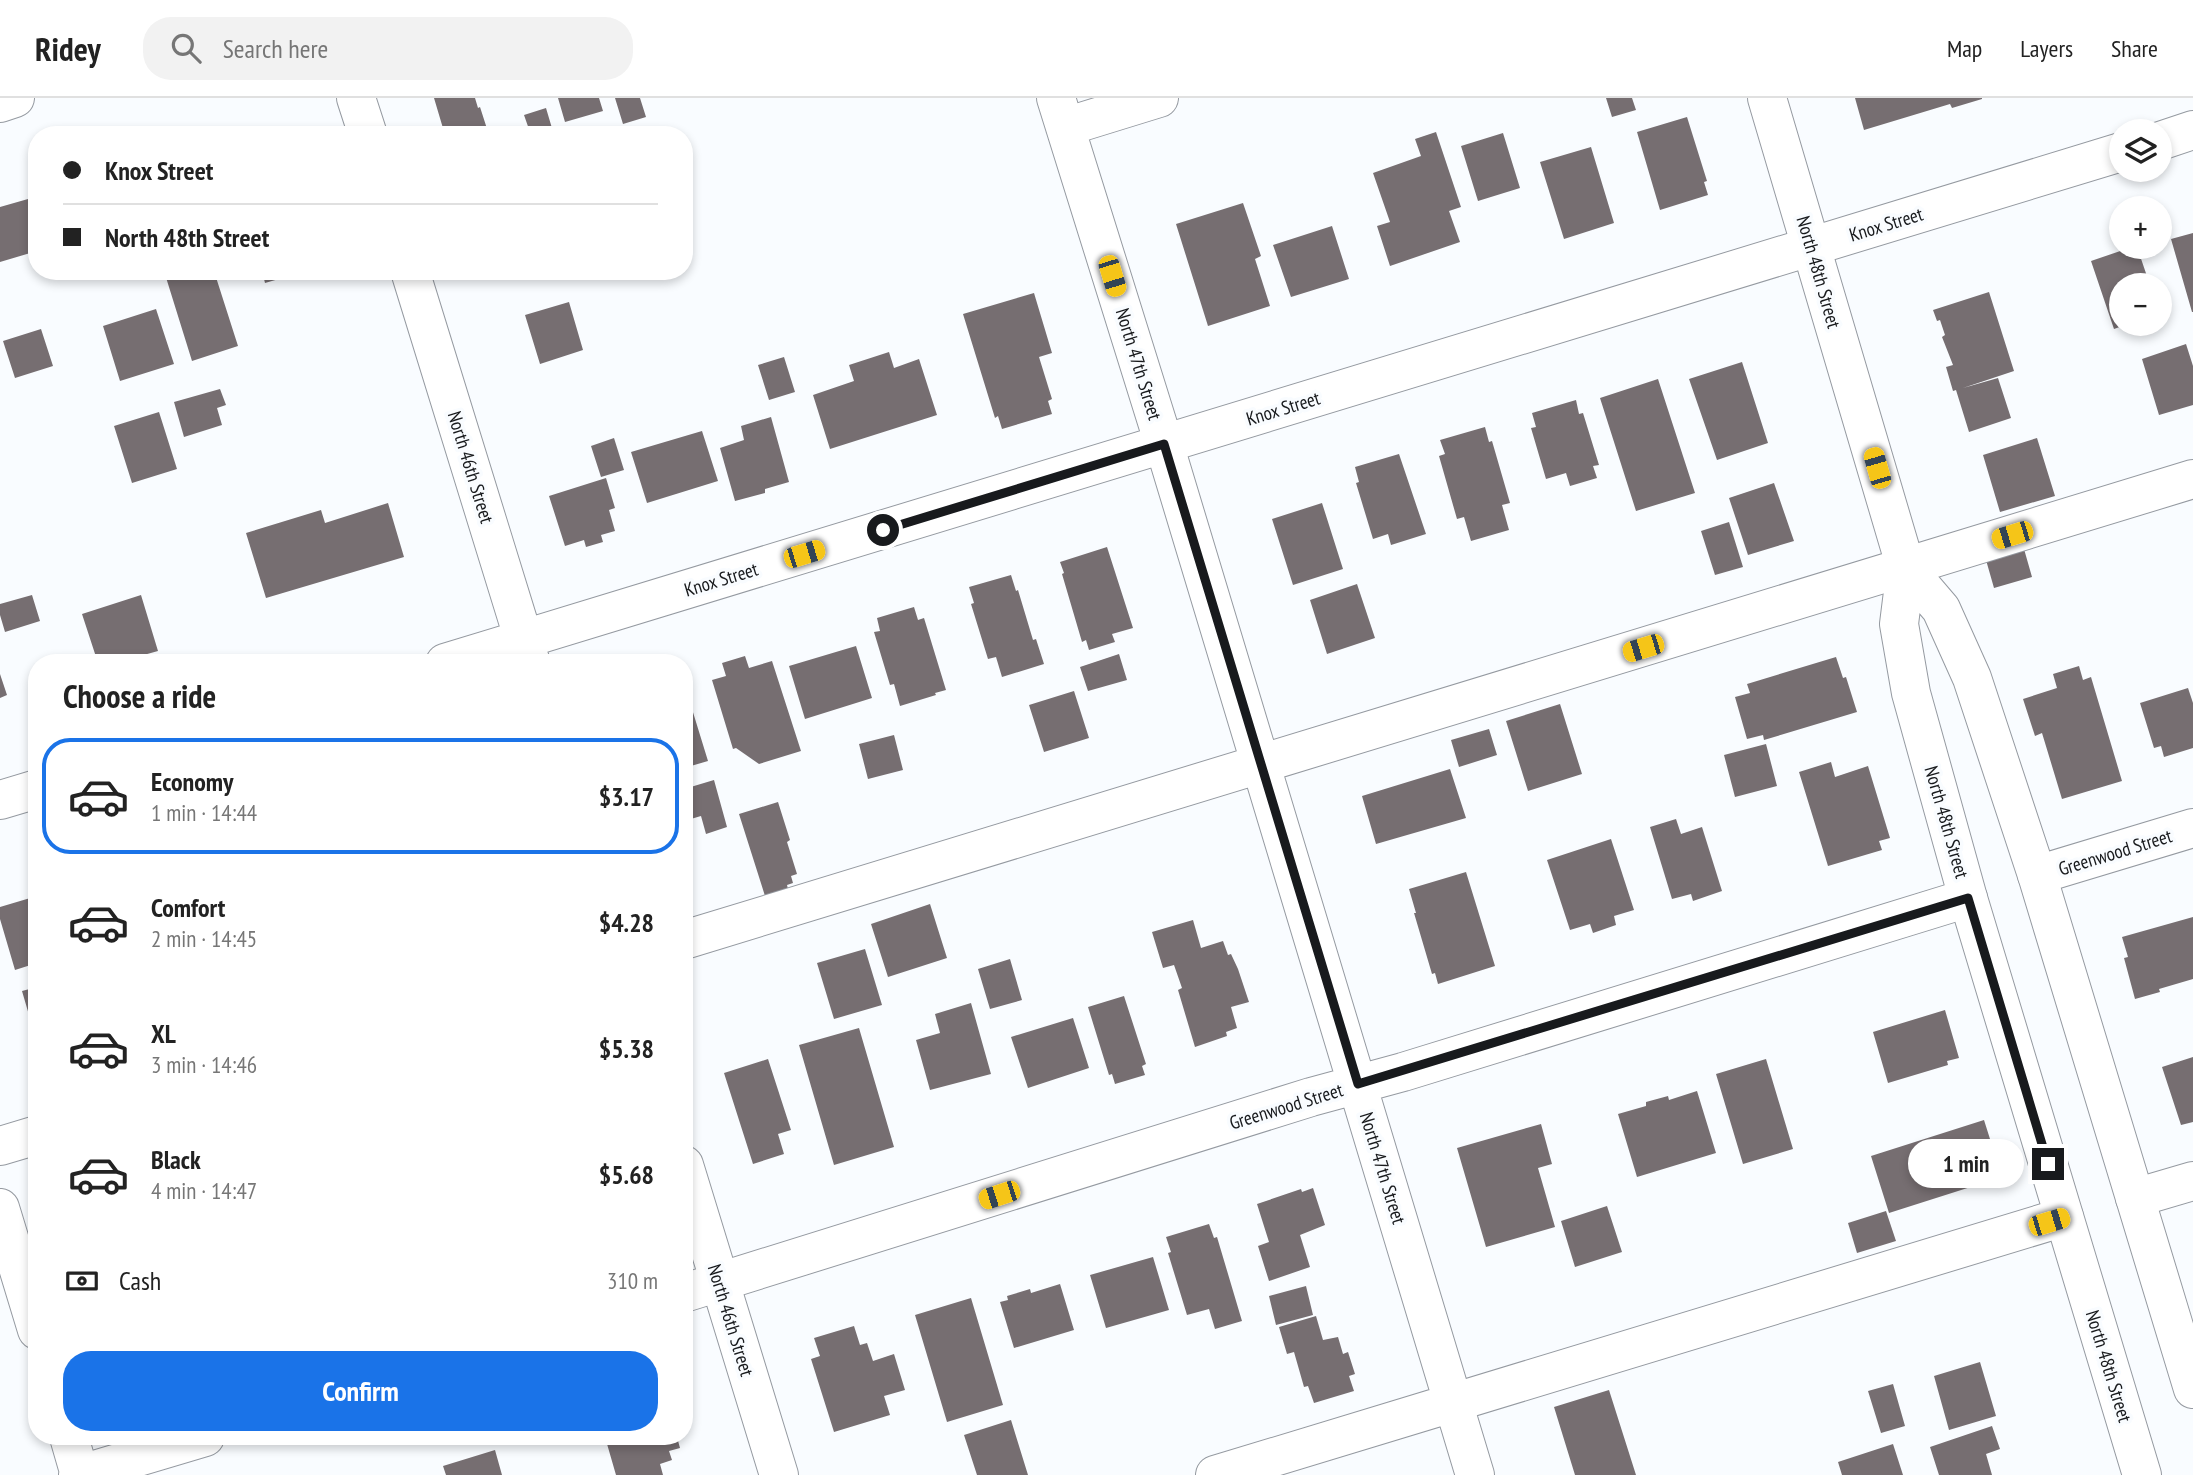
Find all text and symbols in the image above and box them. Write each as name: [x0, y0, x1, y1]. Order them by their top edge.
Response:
search box: [143, 17, 633, 80]
text: Ridey: [35, 27, 101, 70]
icon: search: [167, 29, 205, 67]
text: Search here: [223, 32, 328, 65]
text: Map: [1947, 33, 1982, 64]
text: Layers: [2020, 33, 2073, 64]
text: Share: [2111, 33, 2158, 64]
map controls: [2109, 119, 2172, 336]
button: layers: [2109, 119, 2172, 182]
text: Knox Street: [105, 154, 213, 187]
button: +: [2109, 196, 2172, 259]
street label: Knox Street: [1846, 201, 1927, 247]
street label: North 48th Street: [1792, 213, 1847, 332]
text: North 48th Street: [105, 221, 269, 254]
car: [1096, 253, 1129, 299]
button: −: [2109, 273, 2172, 336]
street label: North 47th Street: [1111, 305, 1168, 424]
street label: Knox Street: [1243, 385, 1324, 431]
street label: North 46th Street: [443, 408, 500, 527]
car: [1862, 445, 1893, 491]
route start: [867, 514, 899, 546]
car: [1989, 519, 2036, 551]
car: [781, 538, 828, 570]
street label: Knox Street: [681, 556, 762, 602]
car: [1620, 632, 1667, 664]
text: Choose a ride: [63, 675, 216, 717]
street label: North 48th Street: [1920, 763, 1975, 882]
icon: car: [67, 765, 130, 828]
text: Economy: [151, 765, 233, 798]
text: $3.17: [599, 780, 654, 813]
text: 1 min · 14:44: [151, 798, 257, 827]
street label: Greenwood Street: [2055, 823, 2175, 881]
icon: car: [67, 891, 130, 954]
text: Comfort: [151, 891, 225, 924]
text: $4.28: [599, 906, 654, 939]
text: 2 min · 14:45: [151, 924, 257, 953]
icon: car: [67, 1017, 130, 1080]
text: XL: [151, 1017, 176, 1050]
text: $5.38: [599, 1032, 654, 1065]
text: 3 min · 14:46: [151, 1050, 257, 1079]
street label: Greenwood Street: [1226, 1077, 1346, 1135]
street label: North 47th Street: [1355, 1109, 1412, 1228]
callout: 1 min: [1908, 1140, 2024, 1188]
icon: car: [67, 1143, 130, 1206]
text: Black: [151, 1143, 201, 1176]
route end: [2032, 1148, 2064, 1180]
text: 1 min: [1943, 1149, 1989, 1178]
text: $5.68: [599, 1158, 654, 1191]
text: 4 min · 14:47: [151, 1176, 257, 1205]
car: [976, 1179, 1023, 1211]
car: [2026, 1206, 2073, 1238]
street label: North 46th Street: [703, 1261, 760, 1380]
icon: cash: [63, 1262, 101, 1300]
text: Cash: [119, 1264, 161, 1297]
text: 310 m: [607, 1266, 658, 1295]
street label: North 48th Street: [2081, 1307, 2138, 1426]
button: Confirm: [63, 1351, 658, 1431]

